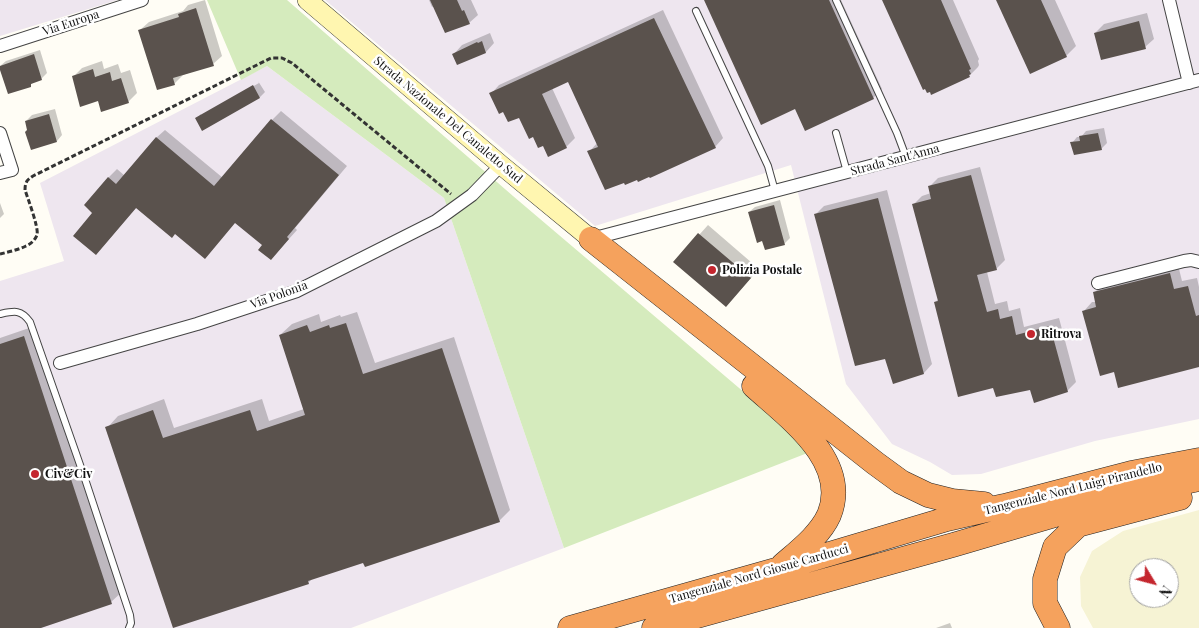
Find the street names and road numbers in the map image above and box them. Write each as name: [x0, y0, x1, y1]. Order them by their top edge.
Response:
street label: Via Europa: [41, 7, 101, 39]
street label: Strada Nazionale Del Canaletto Sud: [371, 54, 525, 186]
street label: Strada Sant'Anna: [849, 141, 941, 179]
street label: Via Polonia: [249, 278, 309, 312]
street label: Tangenziale Nord Luigi Pirandello: [982, 460, 1164, 518]
street label: Tangenziale Nord Giosuè Carducci: [668, 541, 850, 607]

